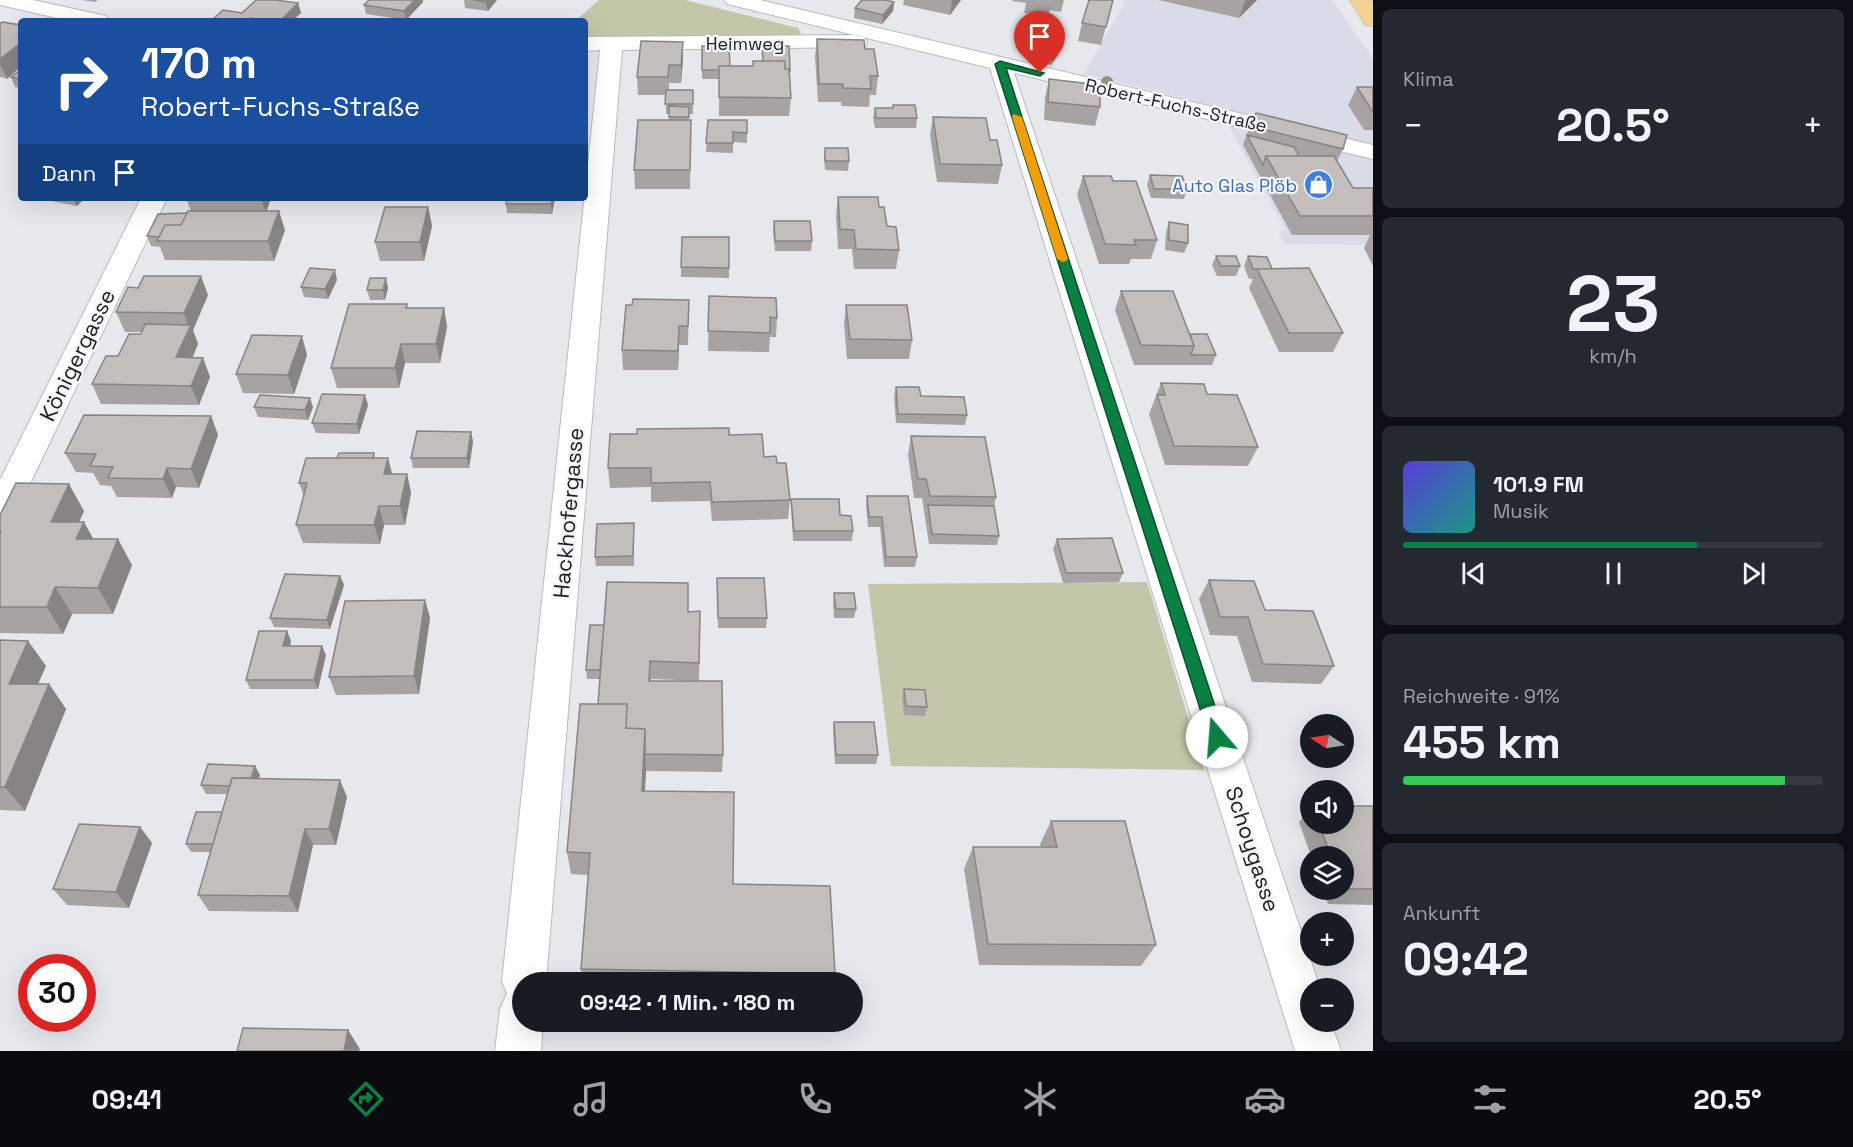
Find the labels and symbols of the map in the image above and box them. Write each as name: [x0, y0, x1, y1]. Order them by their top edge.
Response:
pin: [1014, 11, 1065, 73]
street label: Heimweg: [706, 32, 784, 55]
street label: Robert-Fuchs-Straße: [1083, 73, 1269, 137]
shop icon: Auto Glas Plöb: [1302, 169, 1334, 201]
place label: Auto Glas Plöb: [1172, 174, 1297, 197]
street label: Königergasse: [33, 284, 121, 426]
street label: Hackhofergasse: [547, 426, 589, 600]
position arrow: [1185, 705, 1249, 769]
north arrow: [1300, 714, 1354, 768]
street label: Schoygasse: [1220, 783, 1286, 915]
speed limit sign: 30: [18, 954, 96, 1032]

